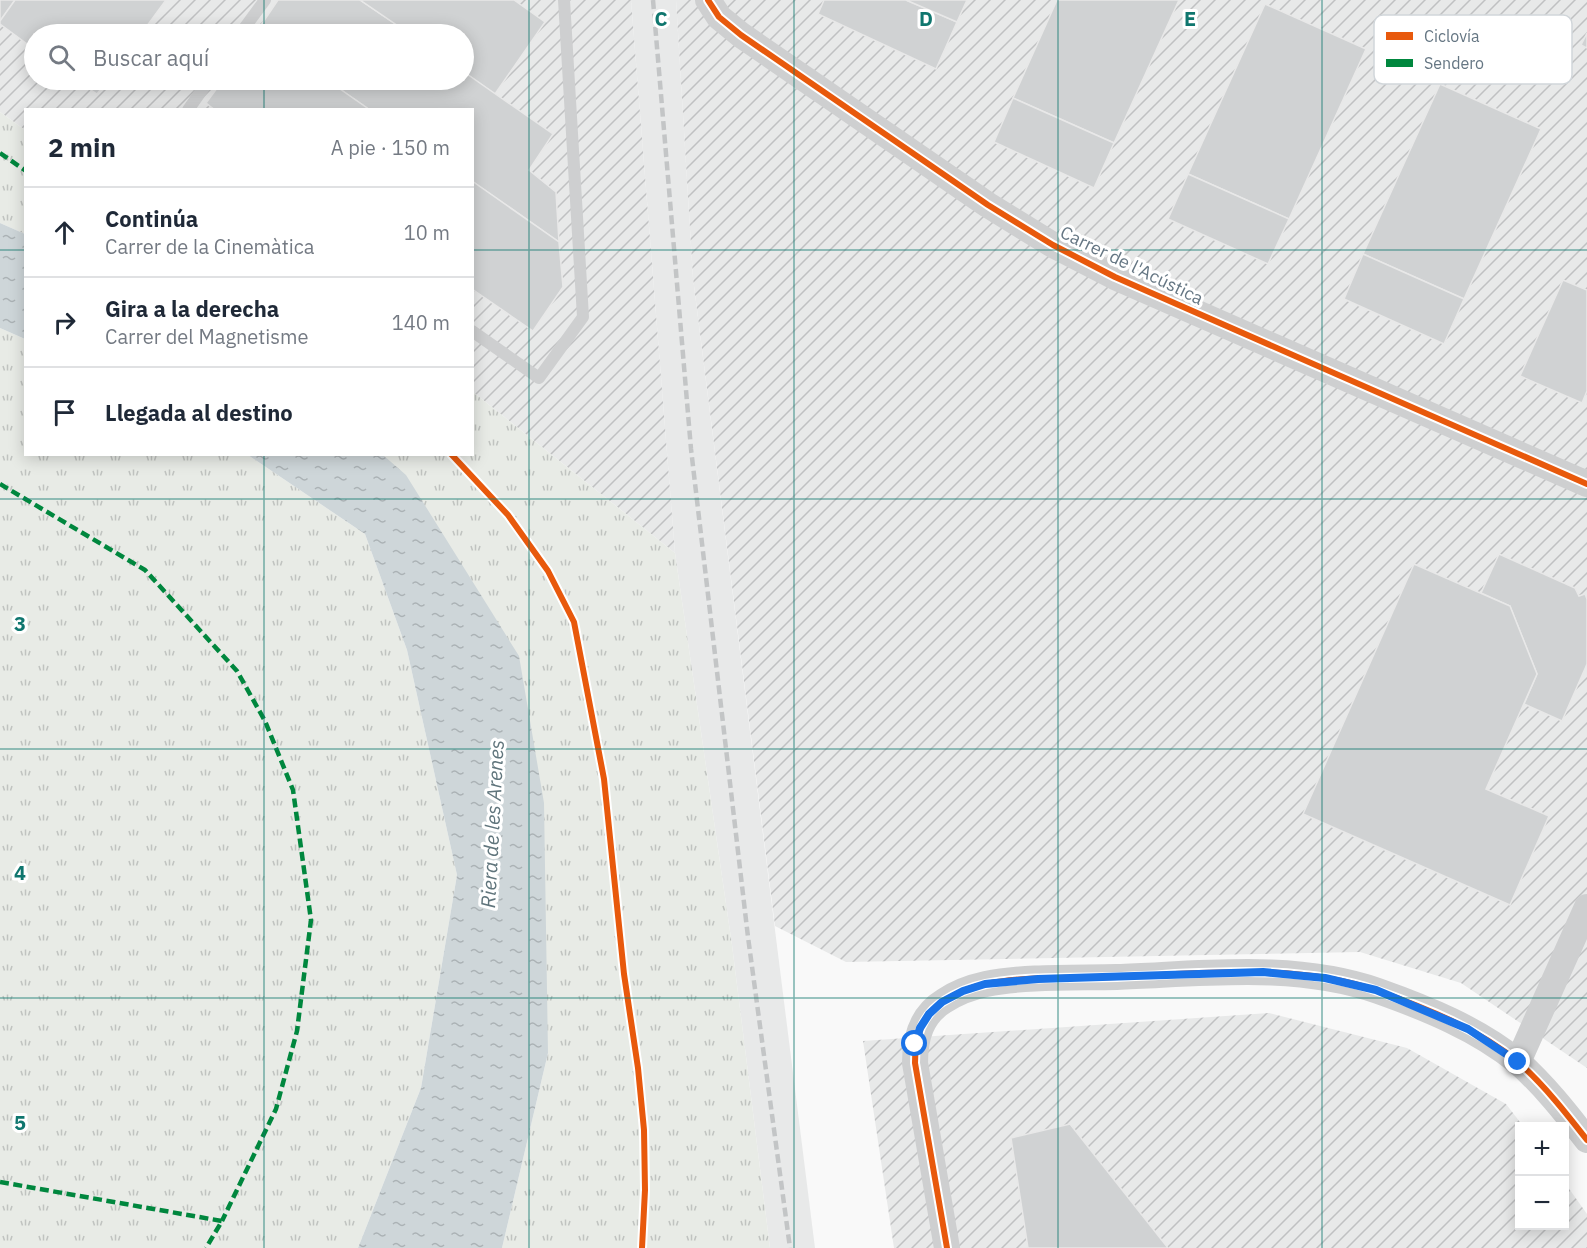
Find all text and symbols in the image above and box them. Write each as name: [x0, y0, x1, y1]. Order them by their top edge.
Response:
text: C: [654, 5, 668, 32]
text: D: [919, 5, 933, 32]
text: E: [1184, 5, 1196, 32]
legend: [1374, 15, 1572, 84]
search box: [24, 24, 474, 90]
text: Ciclovía: [1424, 26, 1480, 46]
icon: search: [45, 41, 78, 74]
text: Buscar aquí: [93, 43, 209, 72]
text: Sendero: [1424, 53, 1484, 73]
text: 2 min: [48, 130, 116, 164]
text: A pie · 150 m: [331, 134, 450, 161]
text: Continúa: [105, 204, 198, 233]
icon: ahead: [48, 216, 81, 249]
text: 10 m: [404, 219, 450, 246]
street label: Carrer de l'Acústica: [1057, 220, 1208, 310]
text: Carrer de la Cinemàtica: [105, 233, 315, 260]
text: Gira a la derecha: [105, 294, 279, 323]
icon: right: [48, 306, 81, 339]
text: 140 m: [392, 309, 450, 336]
text: Carrer del Magnetisme: [105, 323, 308, 350]
icon: arrive: [48, 396, 81, 429]
text: Llegada al destino: [105, 398, 293, 427]
text: 3: [14, 610, 26, 637]
water label: Riera de les Arenes: [474, 739, 510, 909]
text: 4: [14, 859, 26, 886]
route start: [901, 1030, 927, 1056]
route end: [1504, 1048, 1530, 1074]
text: 5: [14, 1109, 26, 1136]
map controls: [1515, 1122, 1569, 1230]
button: +: [1515, 1122, 1569, 1176]
button: −: [1515, 1176, 1569, 1230]

